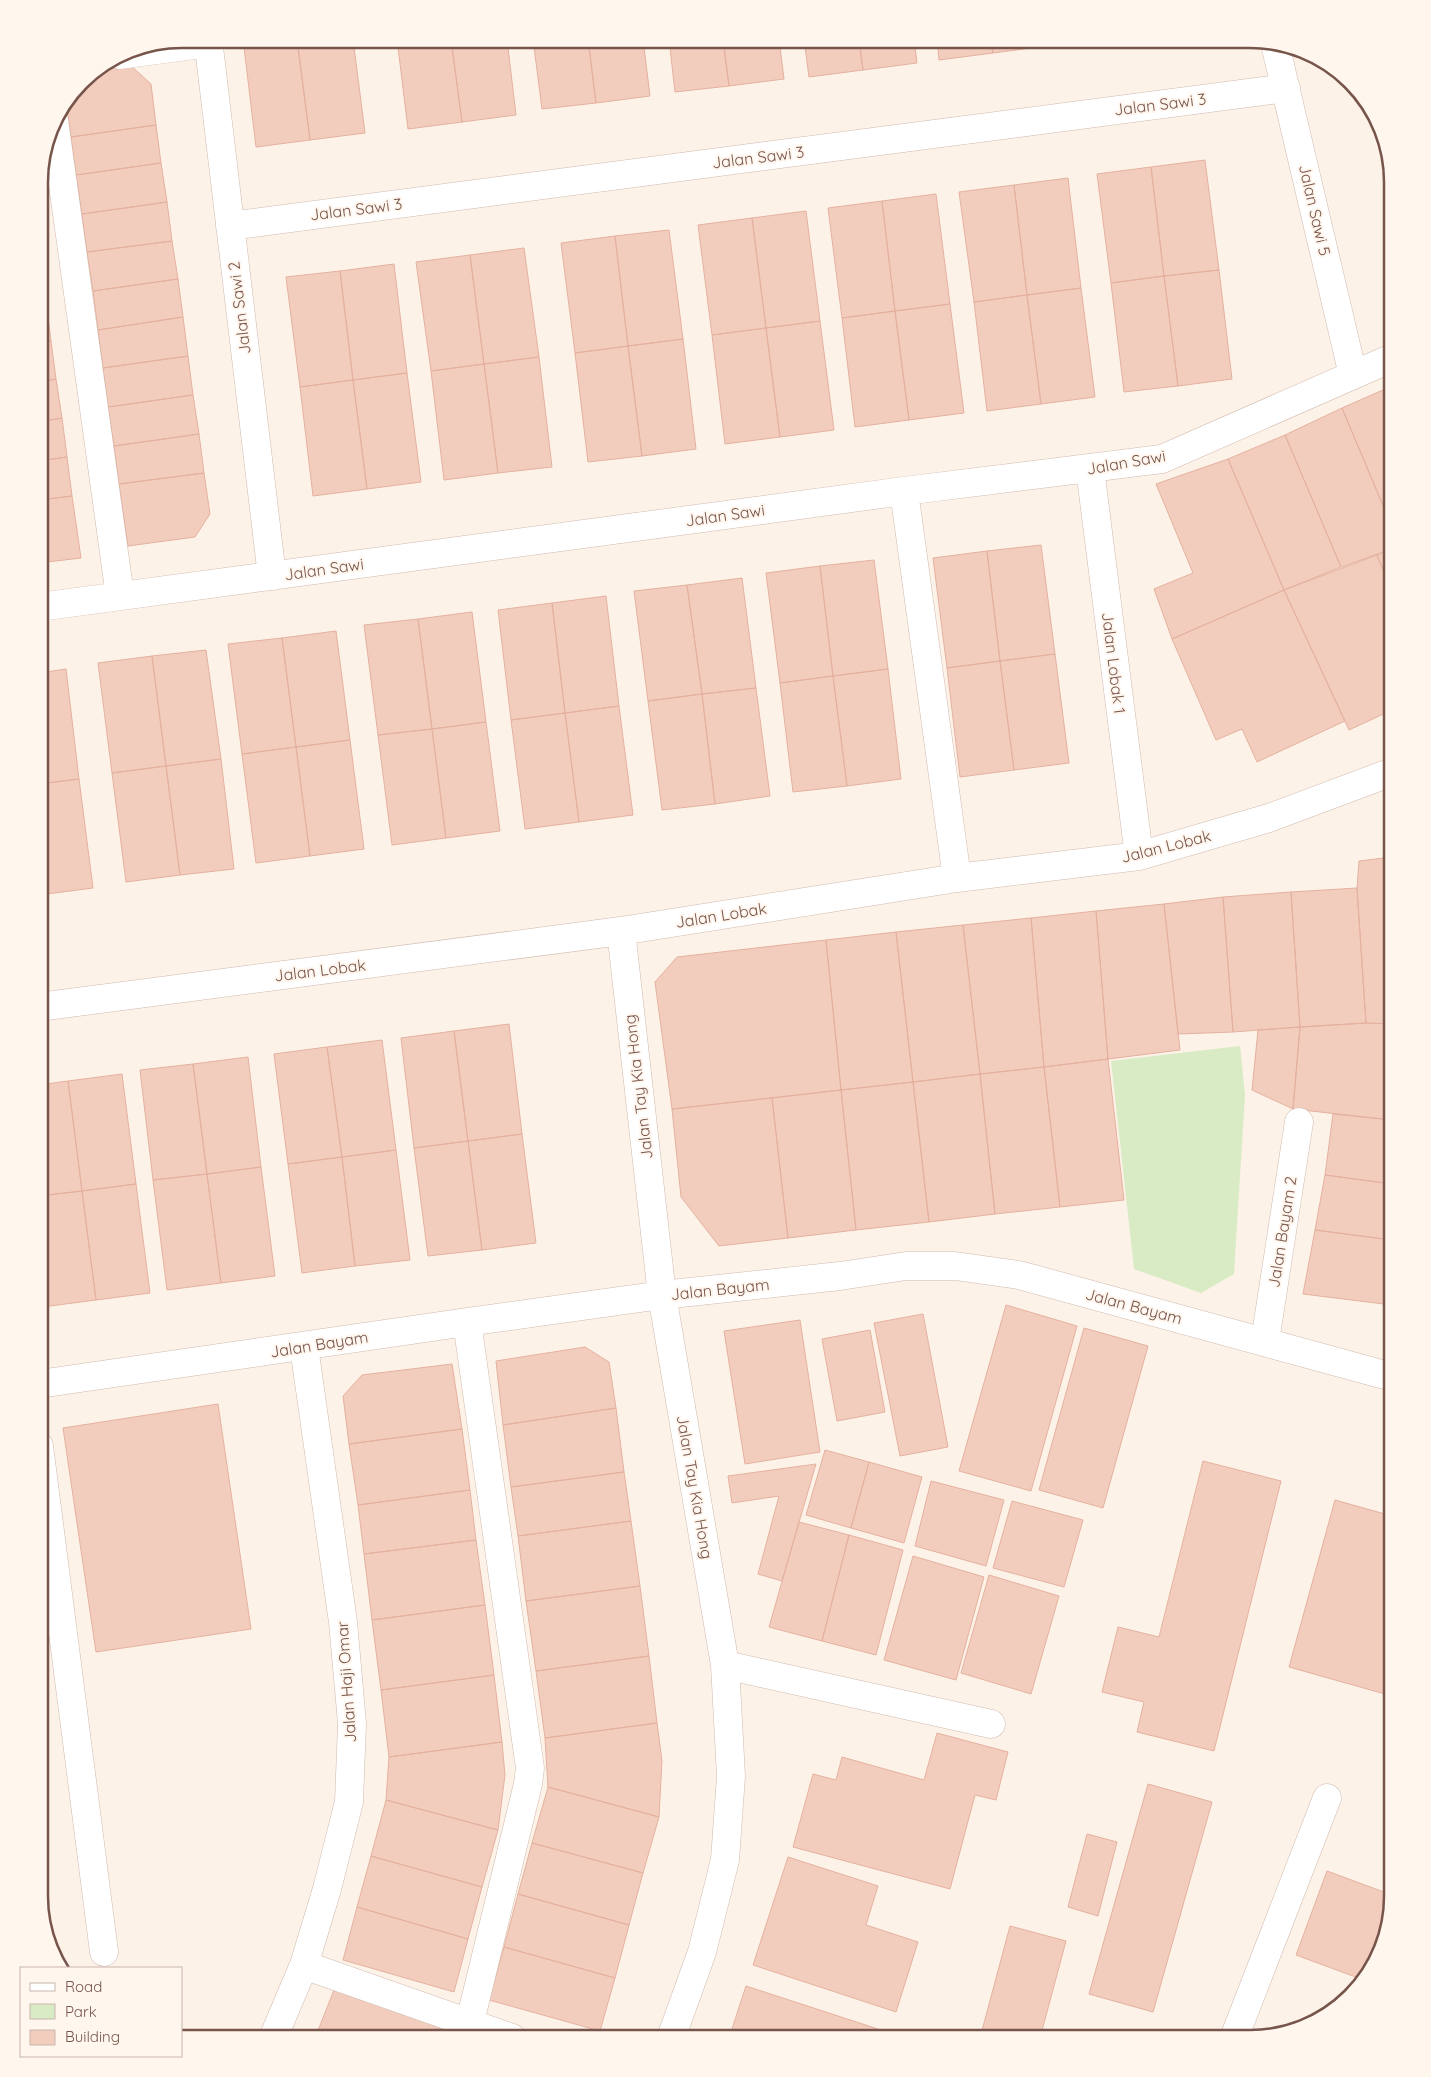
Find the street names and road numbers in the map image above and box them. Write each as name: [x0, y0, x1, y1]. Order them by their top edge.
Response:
street label: Jalan Sawi 3: [1113, 88, 1207, 120]
street label: Jalan Sawi 3: [711, 141, 805, 173]
street label: Jalan Sawi 5: [1295, 162, 1335, 258]
street label: Jalan Sawi 3: [309, 193, 403, 225]
street label: Jalan Sawi 2: [223, 260, 255, 355]
street label: Jalan Sawi: [1085, 445, 1167, 479]
street label: Jalan Sawi: [684, 500, 766, 530]
street label: Jalan Sawi: [283, 554, 365, 584]
street label: Jalan Lobak 1: [1098, 611, 1130, 715]
street label: Jalan Lobak: [1119, 825, 1213, 867]
street label: Jalan Lobak: [674, 898, 768, 932]
street label: Jalan Lobak: [273, 954, 367, 986]
street label: Jalan Tay Kia Hong: [619, 1013, 657, 1161]
street label: Jalan Bayam 2: [1263, 1175, 1301, 1289]
street label: Jalan Bayam: [670, 1274, 770, 1304]
street label: Jalan Bayam: [1083, 1283, 1185, 1329]
street label: Jalan Bayam: [268, 1326, 370, 1362]
street label: Jalan Tay Kia Hong: [672, 1413, 718, 1561]
street label: Jalan Haji Omar: [332, 1621, 360, 1743]

